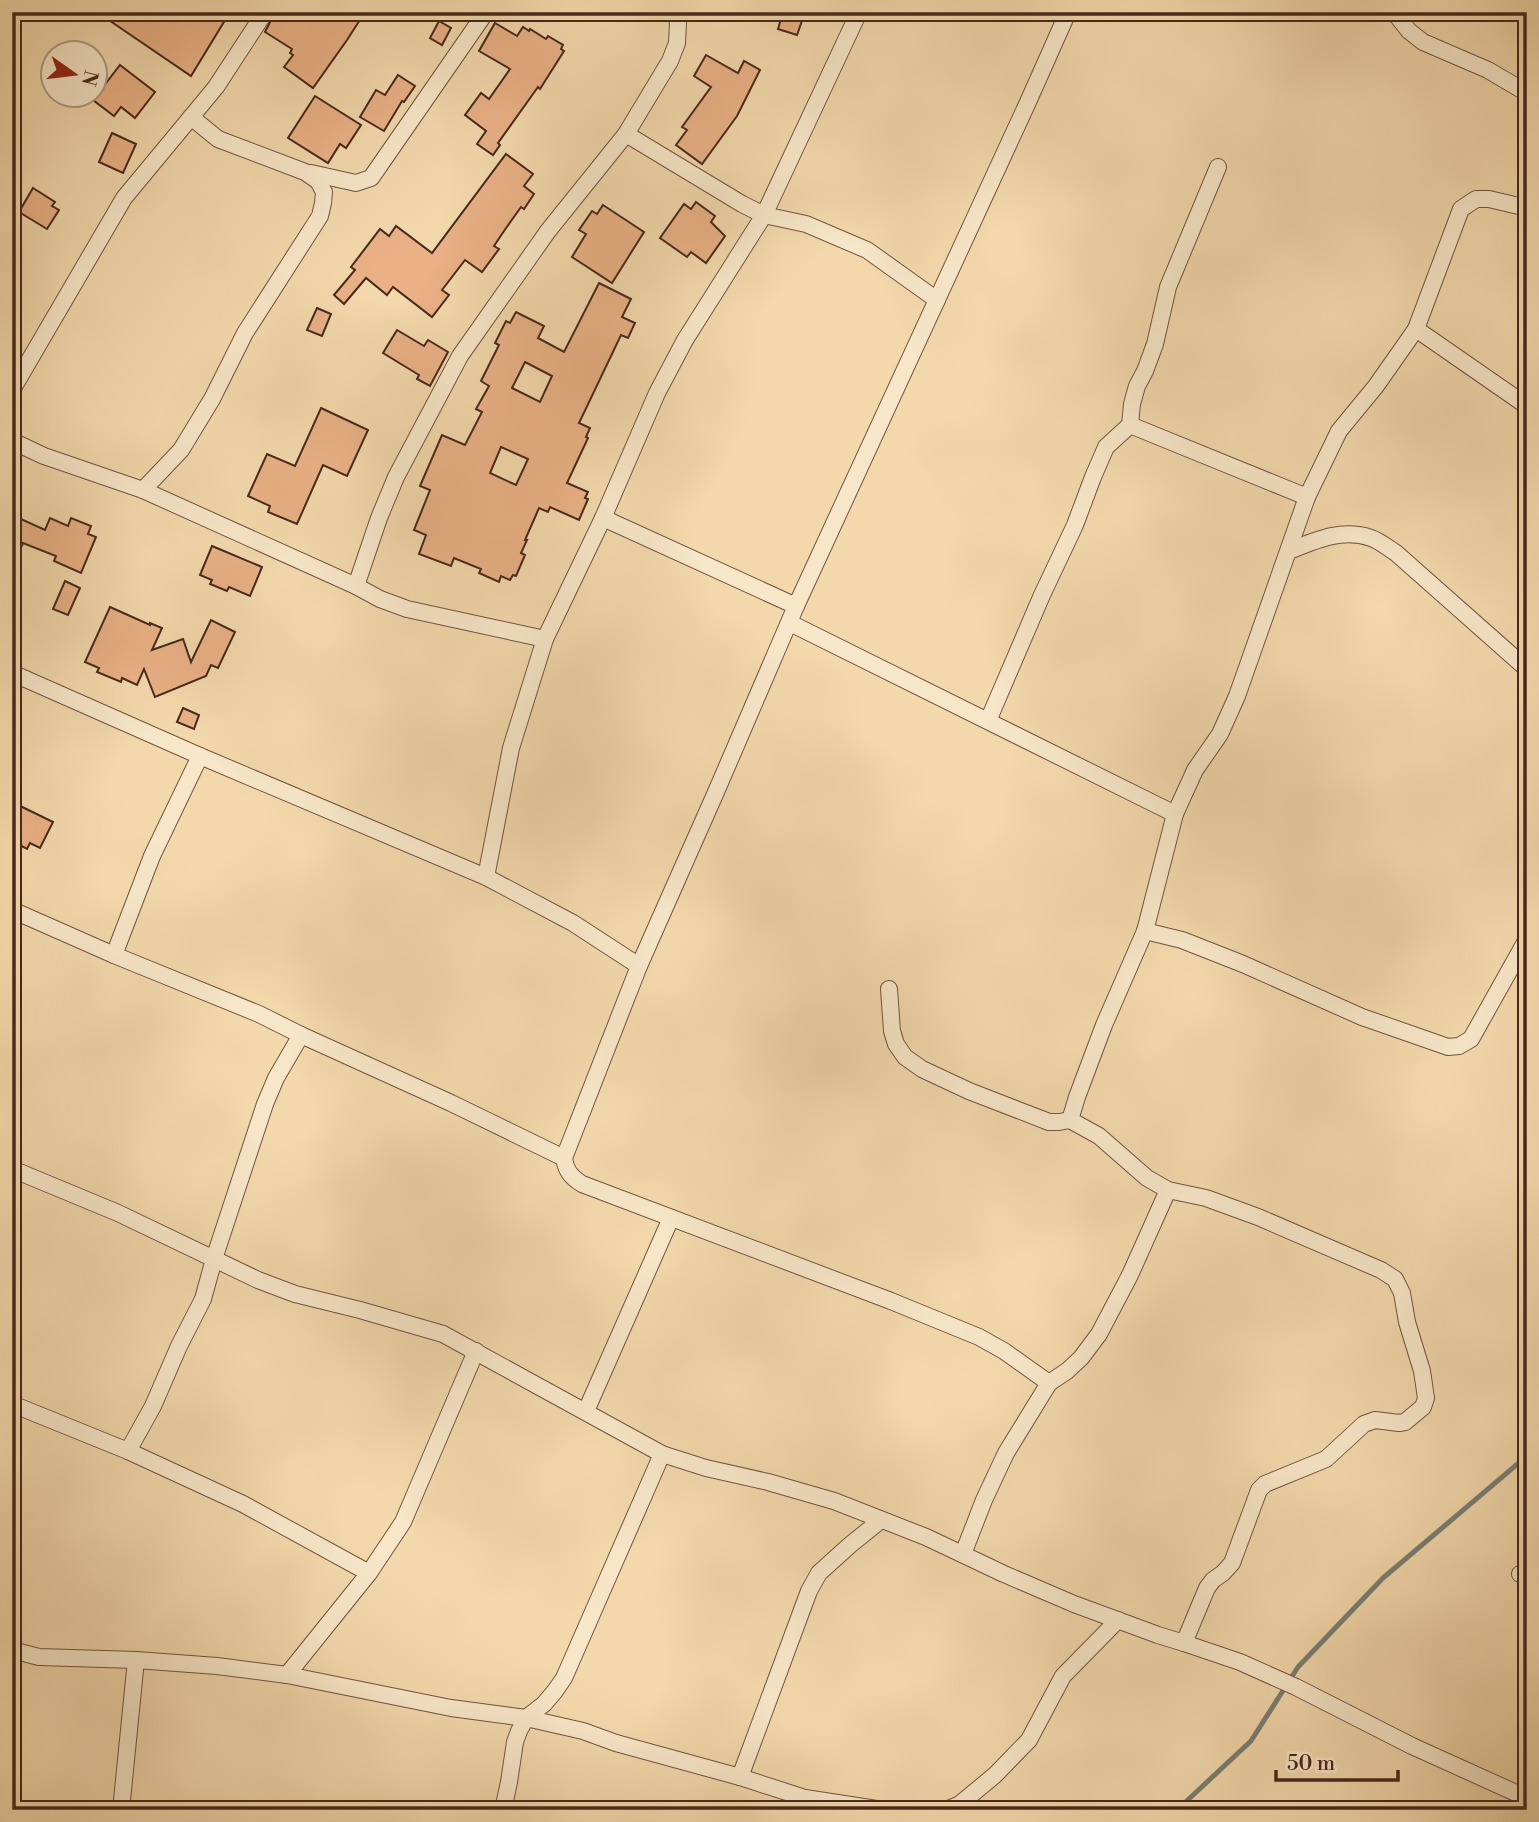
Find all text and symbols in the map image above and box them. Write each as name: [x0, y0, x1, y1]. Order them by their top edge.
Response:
north arrow: [38, 38, 108, 108]
text: N: [76, 68, 103, 88]
scale bar: [1276, 1738, 1399, 1782]
text: 50 m: [1287, 1751, 1335, 1777]

